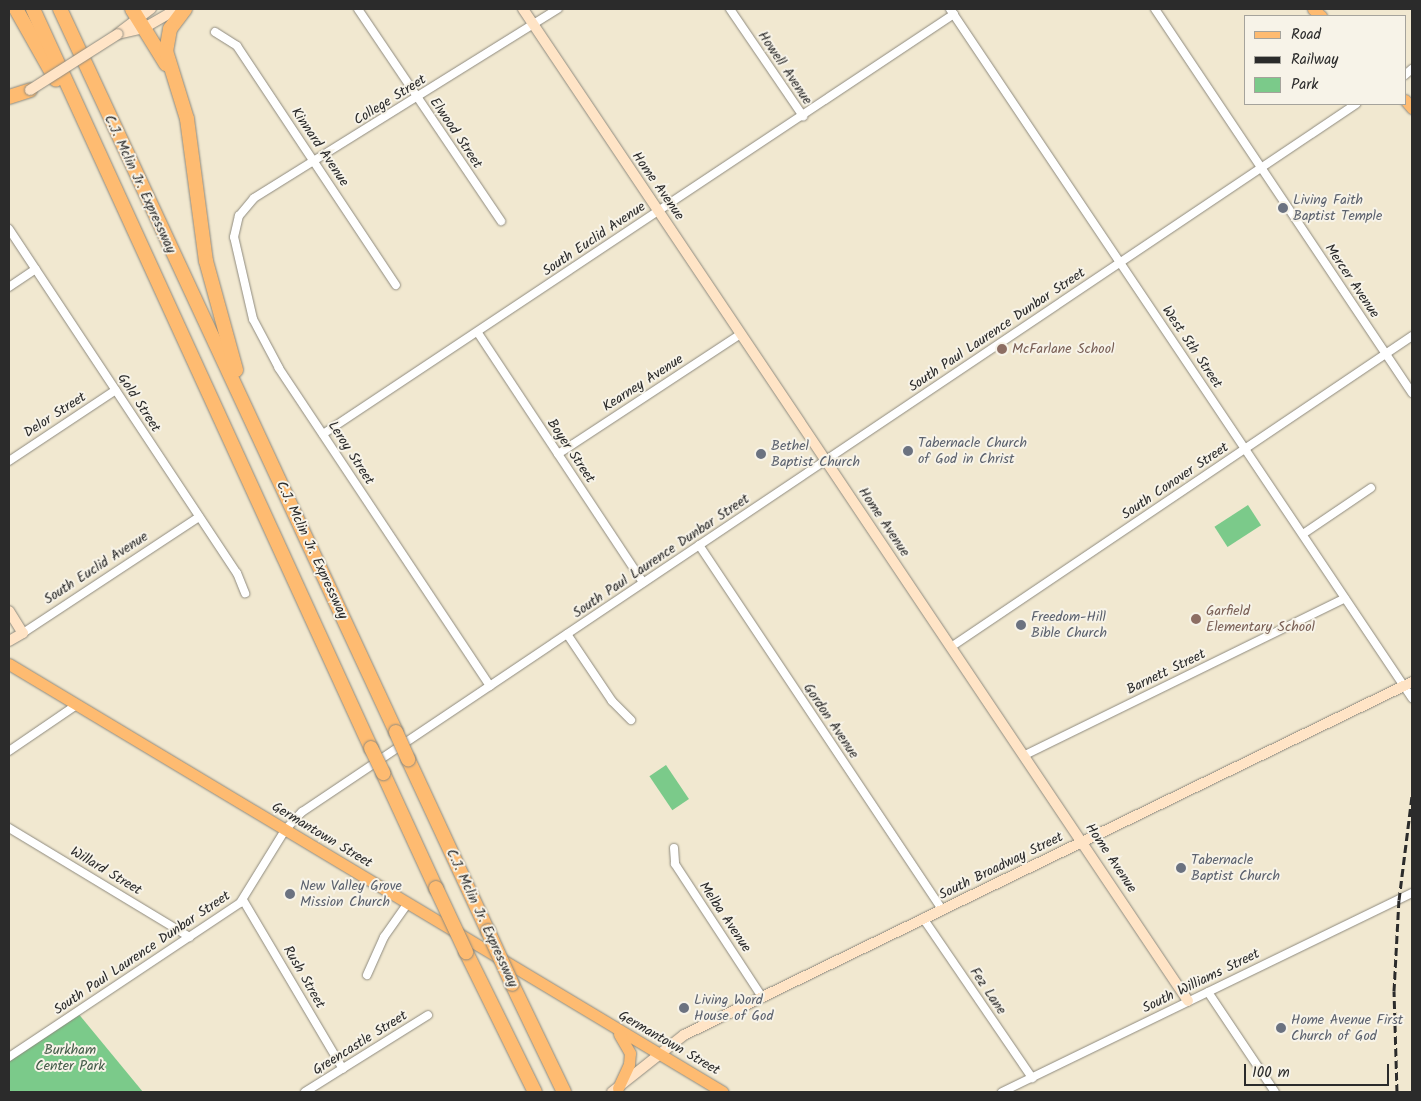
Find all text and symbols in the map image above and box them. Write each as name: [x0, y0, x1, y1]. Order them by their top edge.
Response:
legend: [1244, 15, 1406, 105]
text: Road: [1291, 23, 1321, 47]
street label: Howell Avenue: [754, 28, 816, 108]
text: Railway: [1291, 48, 1338, 72]
street label: College Street: [351, 71, 429, 129]
text: Park: [1291, 73, 1318, 97]
street label: Elwood Street: [426, 94, 486, 172]
street label: Kinnard Avenue: [287, 104, 353, 190]
street label: C.J. Mclin Jr. Expressway: [101, 112, 179, 256]
street label: Home Avenue: [628, 148, 688, 224]
place label: Living Faith Baptist Temple: [1293, 192, 1382, 224]
street label: South Euclid Avenue: [539, 198, 649, 280]
marker: Living Faith Baptist Temple: [1277, 202, 1289, 214]
street label: Mercer Avenue: [1321, 241, 1383, 321]
street label: South Paul Laurence Dunbar Street: [906, 264, 1088, 396]
street label: West 5th Street: [1158, 303, 1226, 391]
place label: McFarlane School: [1012, 341, 1114, 357]
marker: McFarlane School: [996, 343, 1008, 355]
street label: Kearney Avenue: [599, 351, 687, 415]
street label: Gold Street: [114, 371, 164, 435]
street label: Delor Street: [21, 389, 89, 441]
street label: Boyer Street: [543, 416, 599, 486]
street label: Leroy Street: [324, 418, 378, 488]
place label: Tabernacle Church of God in Christ: [918, 435, 1027, 468]
place label: Bethel Baptist Church: [771, 438, 860, 471]
street label: South Conover Street: [1118, 439, 1232, 523]
marker: Tabernacle Church of God in Christ: [902, 445, 914, 457]
marker: Bethel Baptist Church: [755, 448, 767, 460]
street label: C.J. Mclin Jr. Expressway: [273, 478, 351, 622]
street label: Home Avenue: [855, 484, 913, 560]
street label: South Paul Laurence Dunbar Street: [570, 490, 752, 622]
street label: South Euclid Avenue: [41, 528, 151, 608]
place label: Garfield Elementary School: [1206, 603, 1315, 636]
place label: Freedom-Hill Bible Church: [1031, 609, 1107, 642]
marker: Garfield Elementary School: [1190, 613, 1202, 625]
marker: Freedom-Hill Bible Church: [1015, 619, 1027, 631]
street label: Barnett Street: [1124, 646, 1208, 698]
street label: Gordon Avenue: [800, 680, 862, 762]
street label: Germantown Street: [269, 798, 375, 872]
street label: Home Avenue: [1082, 820, 1140, 896]
street label: South Broadway Street: [936, 829, 1066, 903]
street label: Willard Street: [67, 843, 145, 899]
street label: C.J. Mclin Jr. Expressway: [443, 846, 521, 990]
place label: Tabernacle Baptist Church: [1191, 852, 1280, 884]
marker: Tabernacle Baptist Church: [1175, 862, 1187, 874]
place label: New Valley Grove Mission Church: [300, 878, 402, 910]
street label: Melba Avenue: [695, 879, 755, 955]
street label: South Paul Laurence Dunbar Street: [51, 887, 233, 1019]
marker: New Valley Grove Mission Church: [284, 888, 296, 900]
street label: Rush Street: [279, 943, 329, 1011]
street label: South Williams Street: [1140, 945, 1262, 1017]
street label: Fez Lane: [966, 964, 1010, 1018]
place label: Living Word House of God: [694, 992, 773, 1024]
marker: Living Word House of God: [678, 1002, 690, 1014]
street label: Greencastle Street: [310, 1007, 410, 1079]
street label: Germantown Street: [615, 1007, 723, 1079]
place label: Home Avenue First Church of God: [1291, 1012, 1403, 1044]
marker: Home Avenue First Church of God: [1275, 1022, 1287, 1034]
park label: Burkham Center Park: [35, 1042, 105, 1074]
scale bar: [1246, 1054, 1391, 1086]
text: 100 m: [1252, 1061, 1290, 1085]

